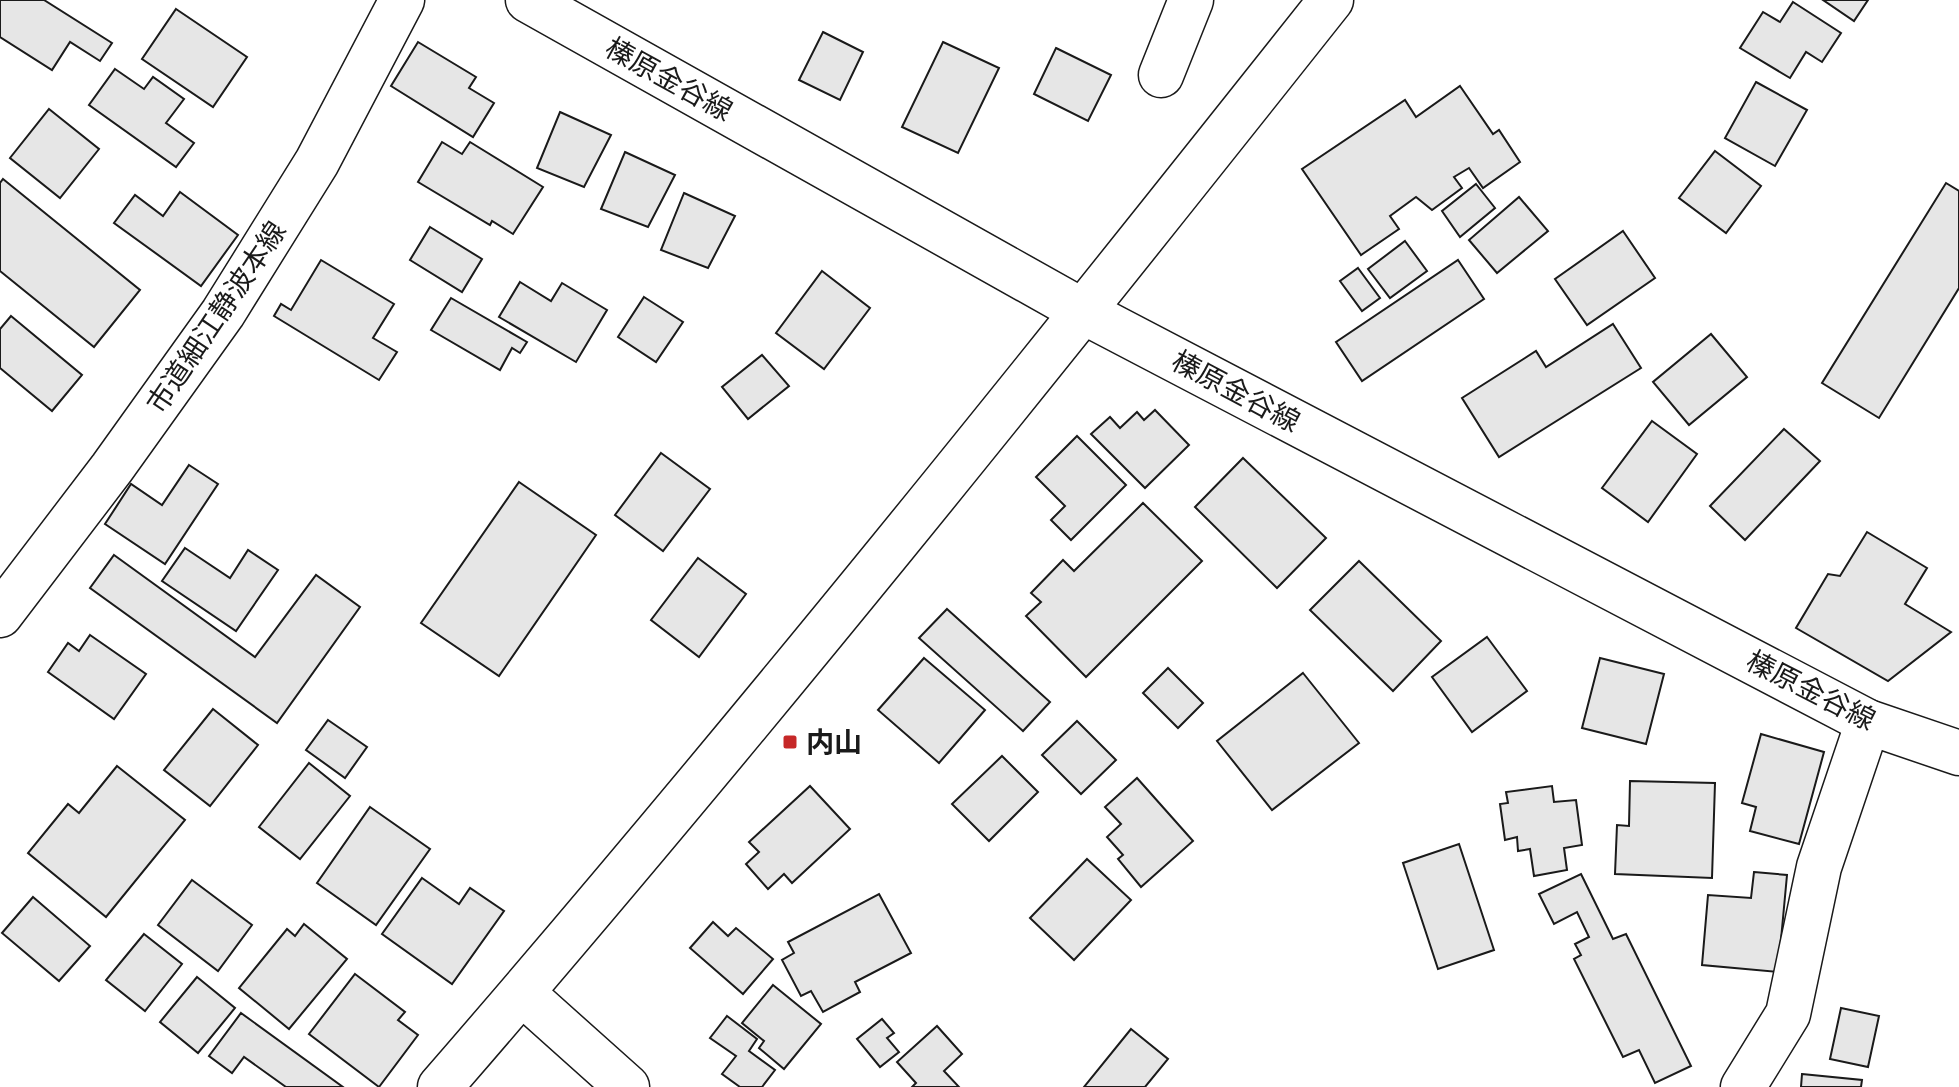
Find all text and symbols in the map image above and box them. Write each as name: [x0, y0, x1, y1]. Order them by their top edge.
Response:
street label: 榛原金谷線: [600, 33, 737, 127]
street label: 市道細江静波本線: [142, 216, 292, 419]
street label: 榛原金谷線: [1167, 346, 1304, 438]
street label: 榛原金谷線: [1741, 646, 1880, 736]
place label: 内山: [806, 728, 862, 758]
marker: 内山: [781, 733, 799, 751]

